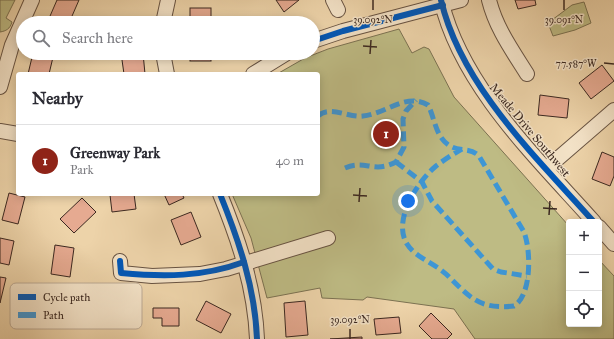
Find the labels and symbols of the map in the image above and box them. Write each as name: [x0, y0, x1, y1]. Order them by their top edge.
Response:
text: 39.092°N: [353, 14, 393, 26]
text: 39.091°N: [545, 14, 584, 26]
text: 77.587°W: [556, 58, 597, 70]
street label: Meade Drive Southwest: [487, 80, 574, 180]
pin: 1: [373, 119, 399, 149]
your location: [398, 191, 418, 211]
legend: [10, 283, 142, 329]
text: Cycle path: [43, 291, 90, 304]
text: Path: [43, 309, 64, 322]
text: 39.092°N: [330, 314, 370, 326]

